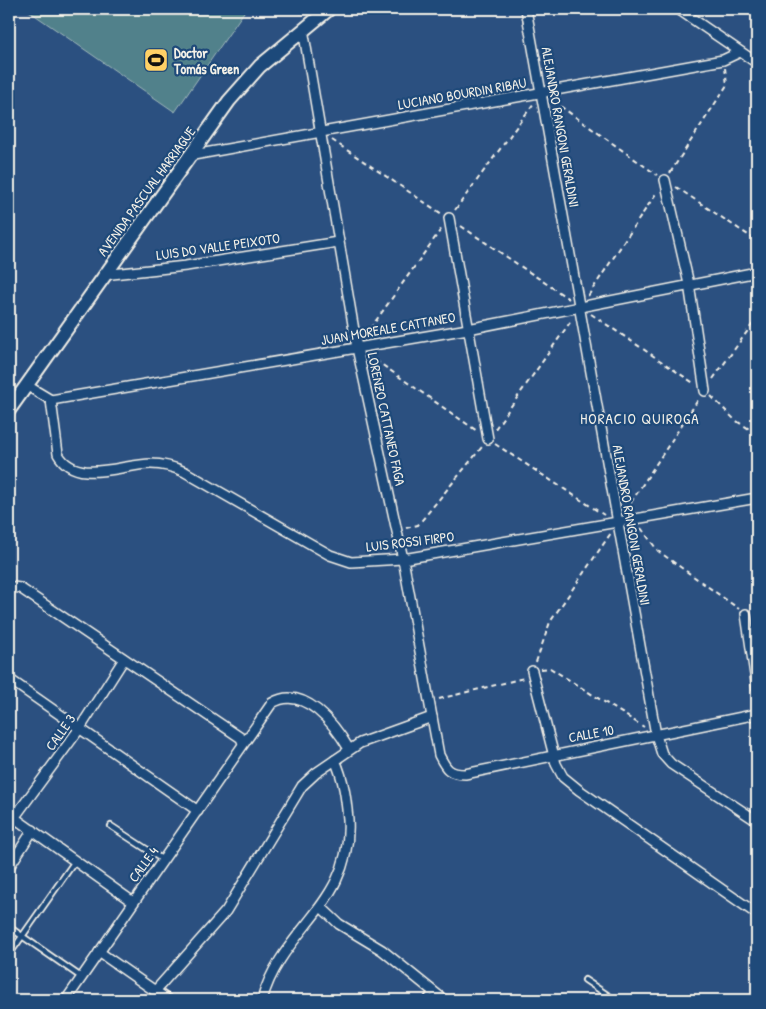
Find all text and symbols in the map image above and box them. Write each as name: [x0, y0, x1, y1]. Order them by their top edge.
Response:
place label: Doctor Tomás Green: [173, 43, 239, 78]
street label: ALEJANDRO RANGONI GERALDINI: [538, 45, 584, 209]
sports icon: Doctor Tomás Green: [143, 47, 169, 73]
street label: LUCIANO BOURDIN RIBAU: [396, 72, 528, 114]
street label: AVENIDA PASCUAL HARRIAGUE: [93, 122, 199, 260]
street label: LUIS DO VALLE PEIXOTO: [155, 228, 281, 264]
street label: JUAN MOREALE CATTANEO: [319, 307, 457, 349]
street label: LORENZO CATTANEO FAGA: [364, 351, 410, 488]
district label: HORACIO QUIROGA: [580, 408, 700, 429]
street label: ALEJANDRO RANGONI GERALDINI: [609, 443, 655, 607]
street label: LUIS ROSSI FIRPO: [365, 526, 455, 556]
street label: CALLE 3: [41, 710, 79, 754]
street label: CALLE 10: [567, 720, 615, 746]
street label: CALLE 4: [124, 842, 162, 886]

